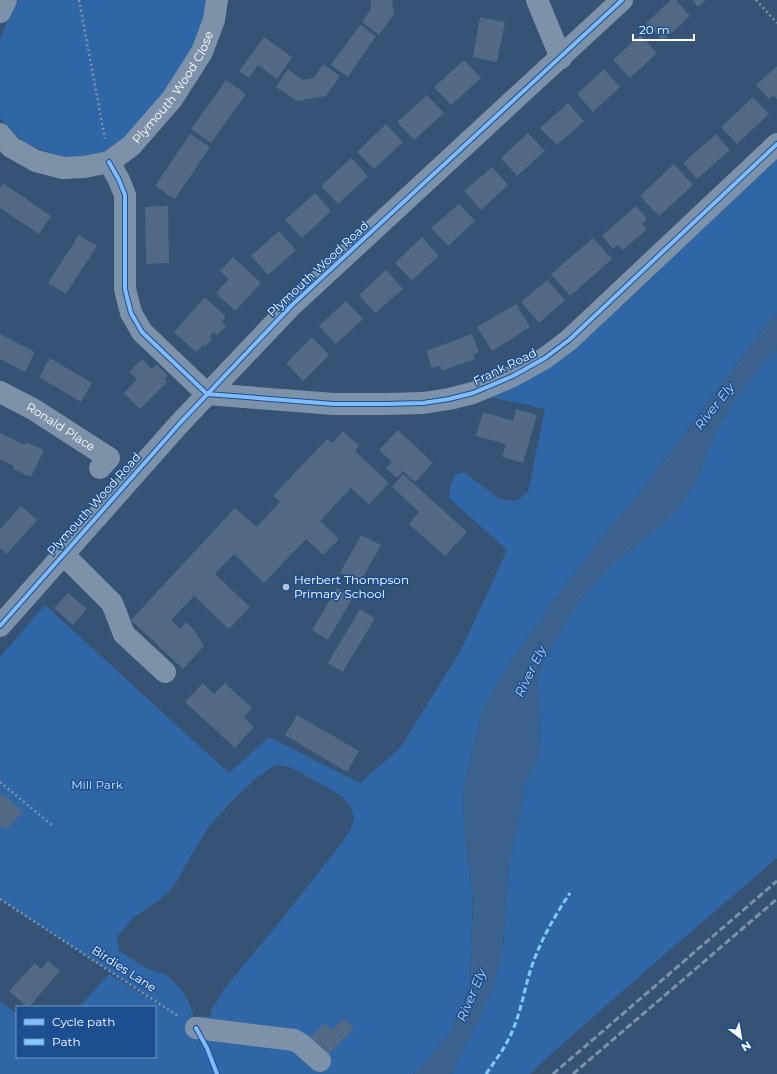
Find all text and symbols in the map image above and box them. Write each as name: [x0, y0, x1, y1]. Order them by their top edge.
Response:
scale bar: [633, 16, 694, 42]
text: 20 m: [639, 22, 670, 37]
street label: Plymouth Wood Close: [129, 29, 216, 146]
street label: Plymouth Wood Road: [264, 218, 371, 320]
street label: Frank Road: [471, 345, 539, 388]
water label: River Ely: [691, 378, 738, 433]
street label: Ronald Place: [24, 399, 98, 454]
street label: Plymouth Wood Road: [44, 449, 144, 558]
place label: Herbert Thompson Primary School: [294, 572, 409, 601]
marker: Herbert Thompson Primary School: [281, 582, 291, 592]
water label: River Ely: [511, 642, 550, 699]
park label: Mill Park: [71, 777, 124, 792]
street label: Birdies Lane: [89, 942, 159, 995]
water label: River Ely: [453, 965, 490, 1024]
legend: [16, 1006, 156, 1058]
text: Cycle path: [52, 1014, 115, 1029]
north arrow: [721, 1018, 761, 1058]
text: Path: [52, 1034, 81, 1049]
text: N: [739, 1038, 754, 1055]

